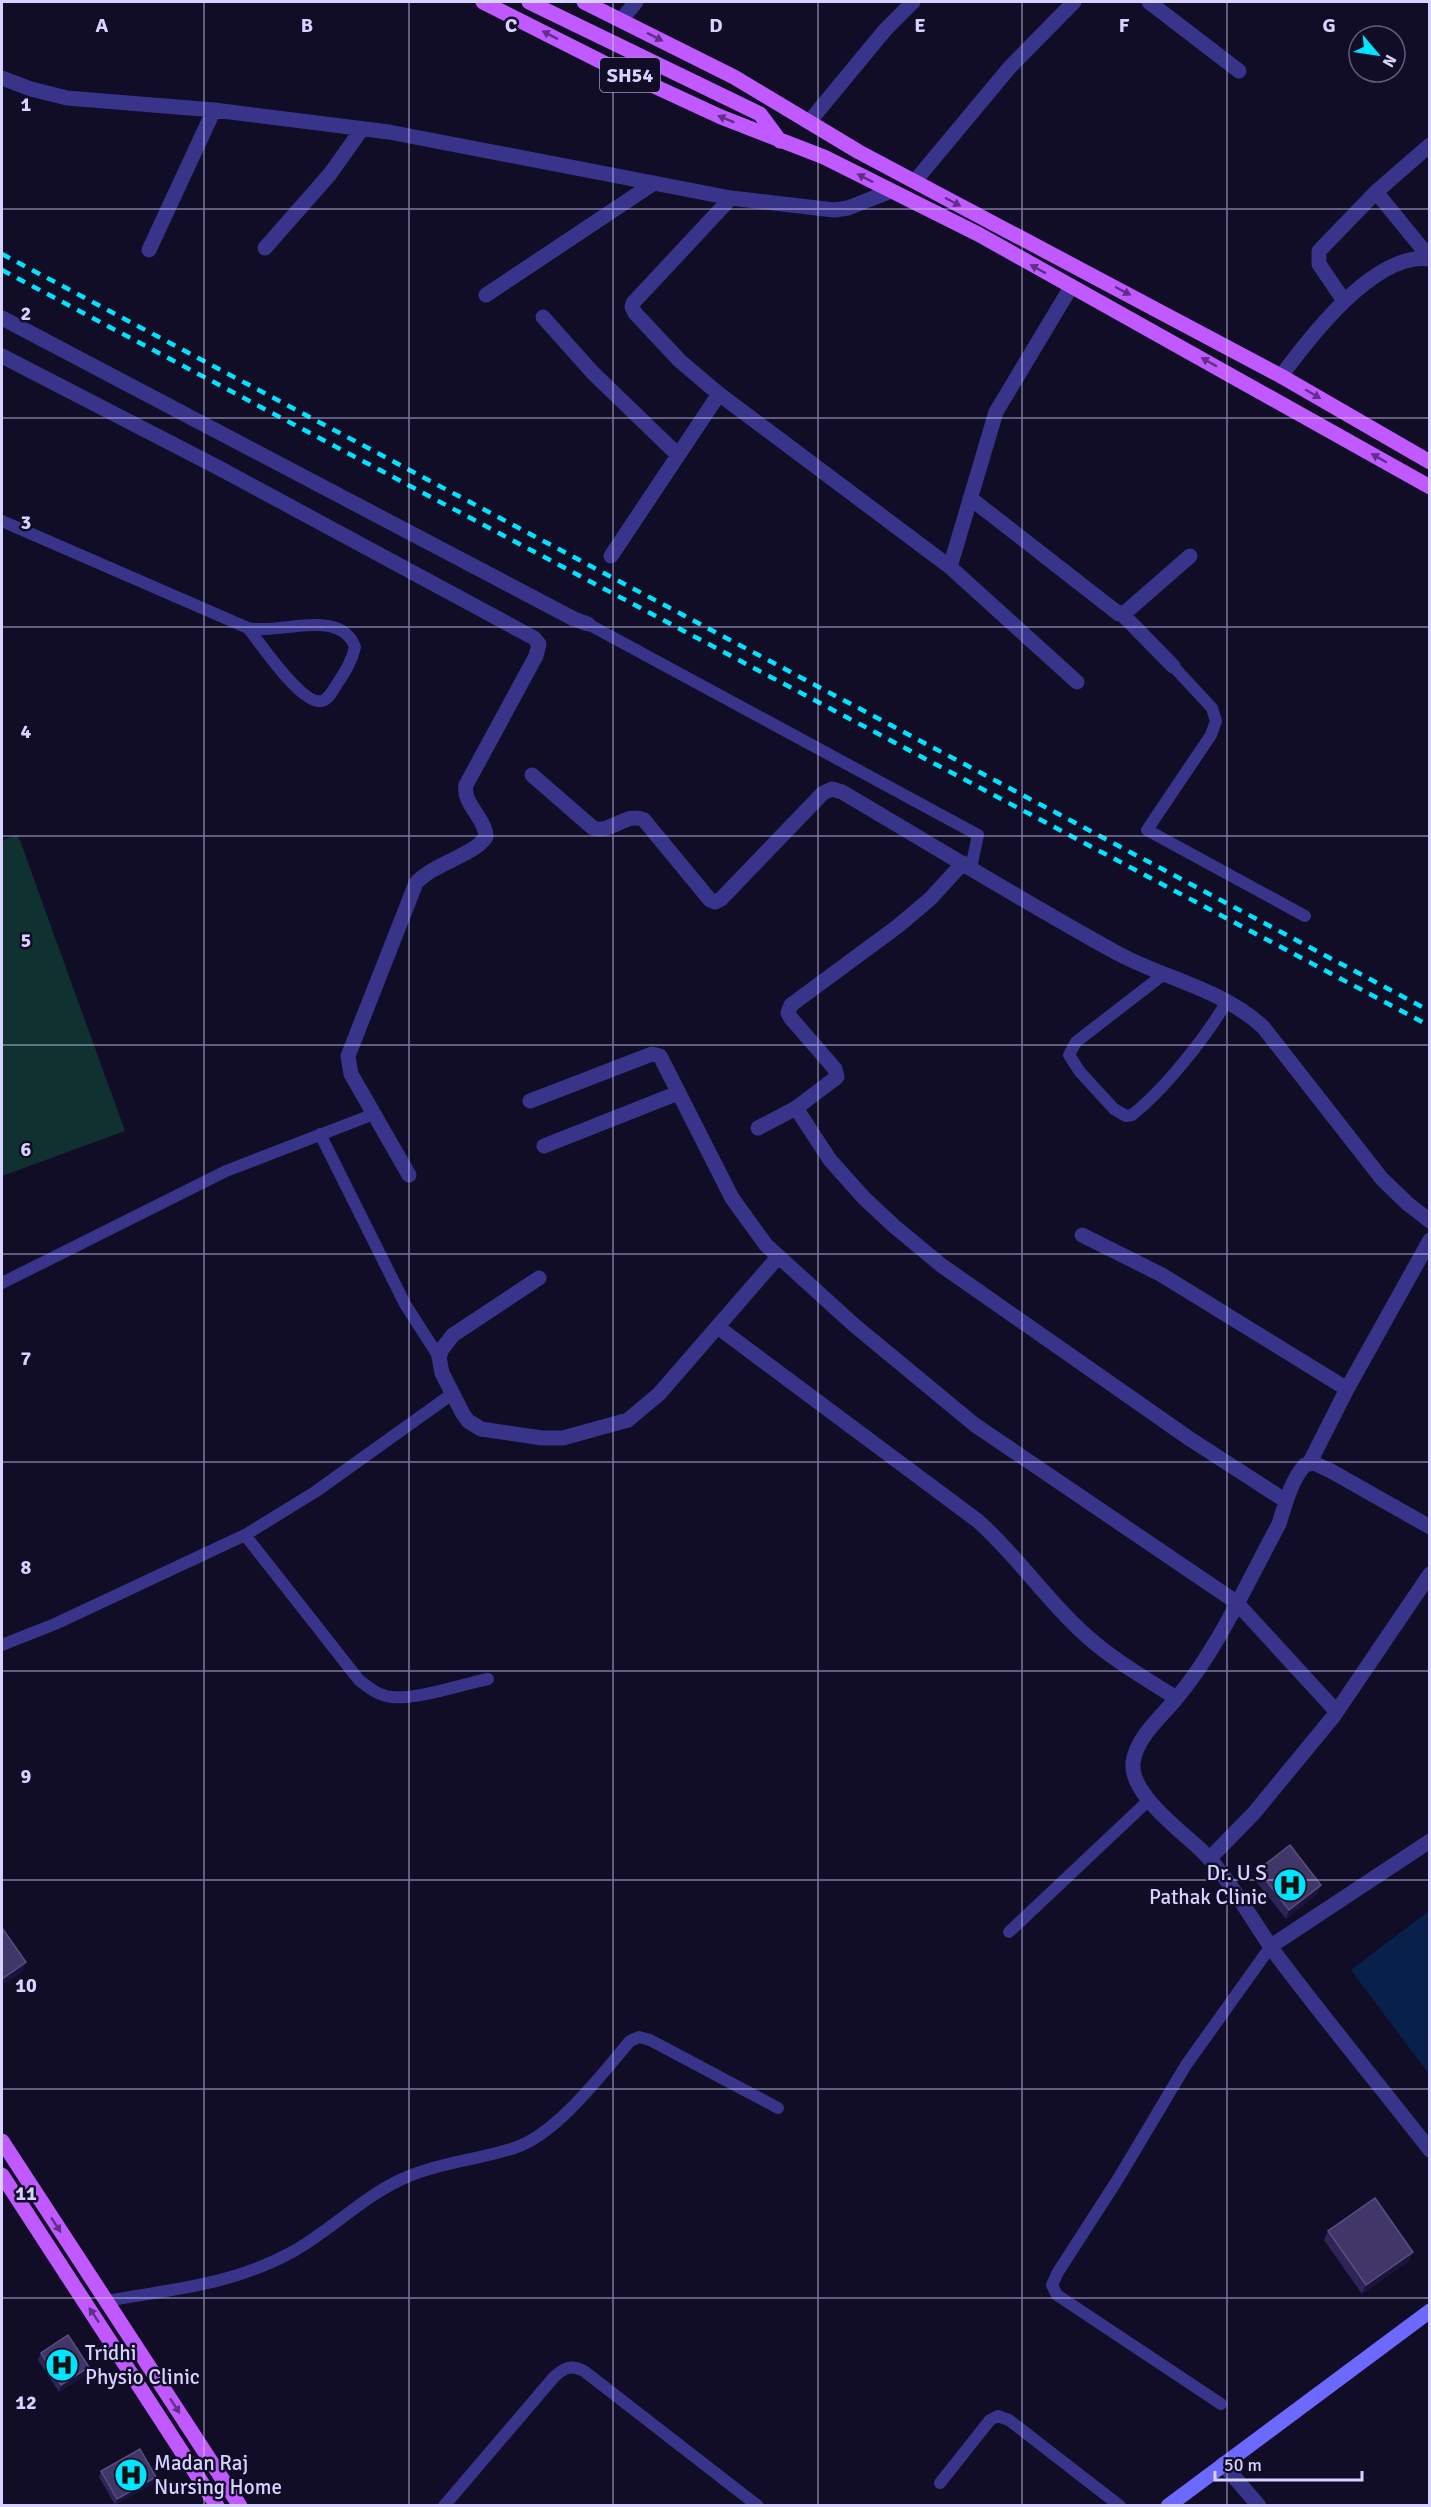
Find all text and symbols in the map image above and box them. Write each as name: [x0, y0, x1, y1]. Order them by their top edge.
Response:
text: A: [96, 13, 109, 38]
text: B: [301, 13, 313, 38]
text: C: [505, 13, 517, 38]
text: D: [709, 13, 723, 38]
text: E: [914, 13, 926, 38]
text: F: [1119, 13, 1130, 38]
text: G: [1322, 13, 1336, 38]
north arrow: [1347, 24, 1407, 84]
one-way arrow: [541, 31, 559, 41]
one-way arrow: [646, 32, 664, 42]
text: N: [1378, 51, 1401, 71]
road number: SH54: [600, 58, 660, 92]
text: 1: [21, 92, 32, 117]
one-way arrow: [717, 114, 735, 123]
one-way arrow: [857, 173, 874, 183]
one-way arrow: [945, 197, 962, 206]
one-way arrow: [1030, 263, 1046, 274]
one-way arrow: [1114, 286, 1131, 296]
text: 2: [21, 301, 31, 326]
one-way arrow: [1201, 357, 1217, 368]
one-way arrow: [1304, 389, 1321, 399]
one-way arrow: [1370, 454, 1387, 464]
text: 3: [21, 510, 31, 535]
text: 4: [21, 719, 32, 744]
text: 5: [21, 928, 31, 953]
text: 6: [21, 1137, 32, 1162]
text: 7: [21, 1346, 32, 1371]
text: 8: [21, 1555, 32, 1580]
text: 9: [21, 1764, 32, 1789]
place label: Dr. U S Pathak Clinic: [1149, 1860, 1267, 1910]
hospital icon: Dr. U S Pathak Clinic: [1272, 1867, 1308, 1903]
text: 10: [15, 1973, 37, 1998]
text: 11: [15, 2181, 37, 2206]
one-way arrow: [51, 2217, 62, 2233]
one-way arrow: [89, 2307, 100, 2323]
place label: Tridhi Physio Clinic: [85, 2340, 200, 2390]
hospital icon: Tridhi Physio Clinic: [44, 2347, 80, 2383]
text: 12: [15, 2390, 37, 2415]
one-way arrow: [169, 2398, 180, 2414]
scale bar: [1215, 2444, 1362, 2482]
place label: Madan Raj Nursing Home: [154, 2450, 282, 2500]
text: 50 m: [1224, 2454, 1262, 2476]
hospital icon: Madan Raj Nursing Home: [113, 2457, 149, 2493]

